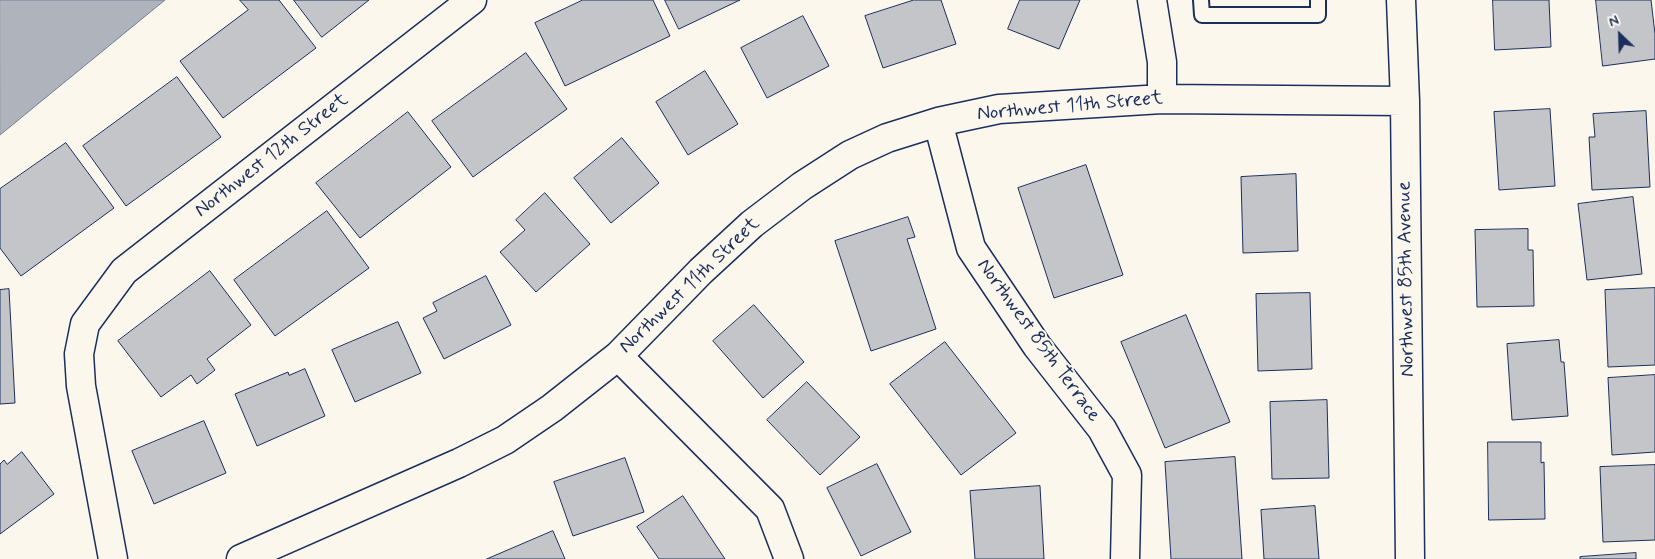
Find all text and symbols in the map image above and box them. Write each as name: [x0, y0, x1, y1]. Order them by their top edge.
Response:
north arrow: [1595, 10, 1645, 60]
text: N: [1606, 11, 1622, 31]
street label: Northwest 11th Street: [976, 87, 1164, 127]
street label: Northwest 12th Street: [190, 89, 354, 223]
street label: Northwest 85th Avenue: [1393, 181, 1421, 377]
street label: Northwest 11th Street: [615, 213, 765, 359]
street label: Northwest 85th Terrace: [971, 255, 1105, 427]

